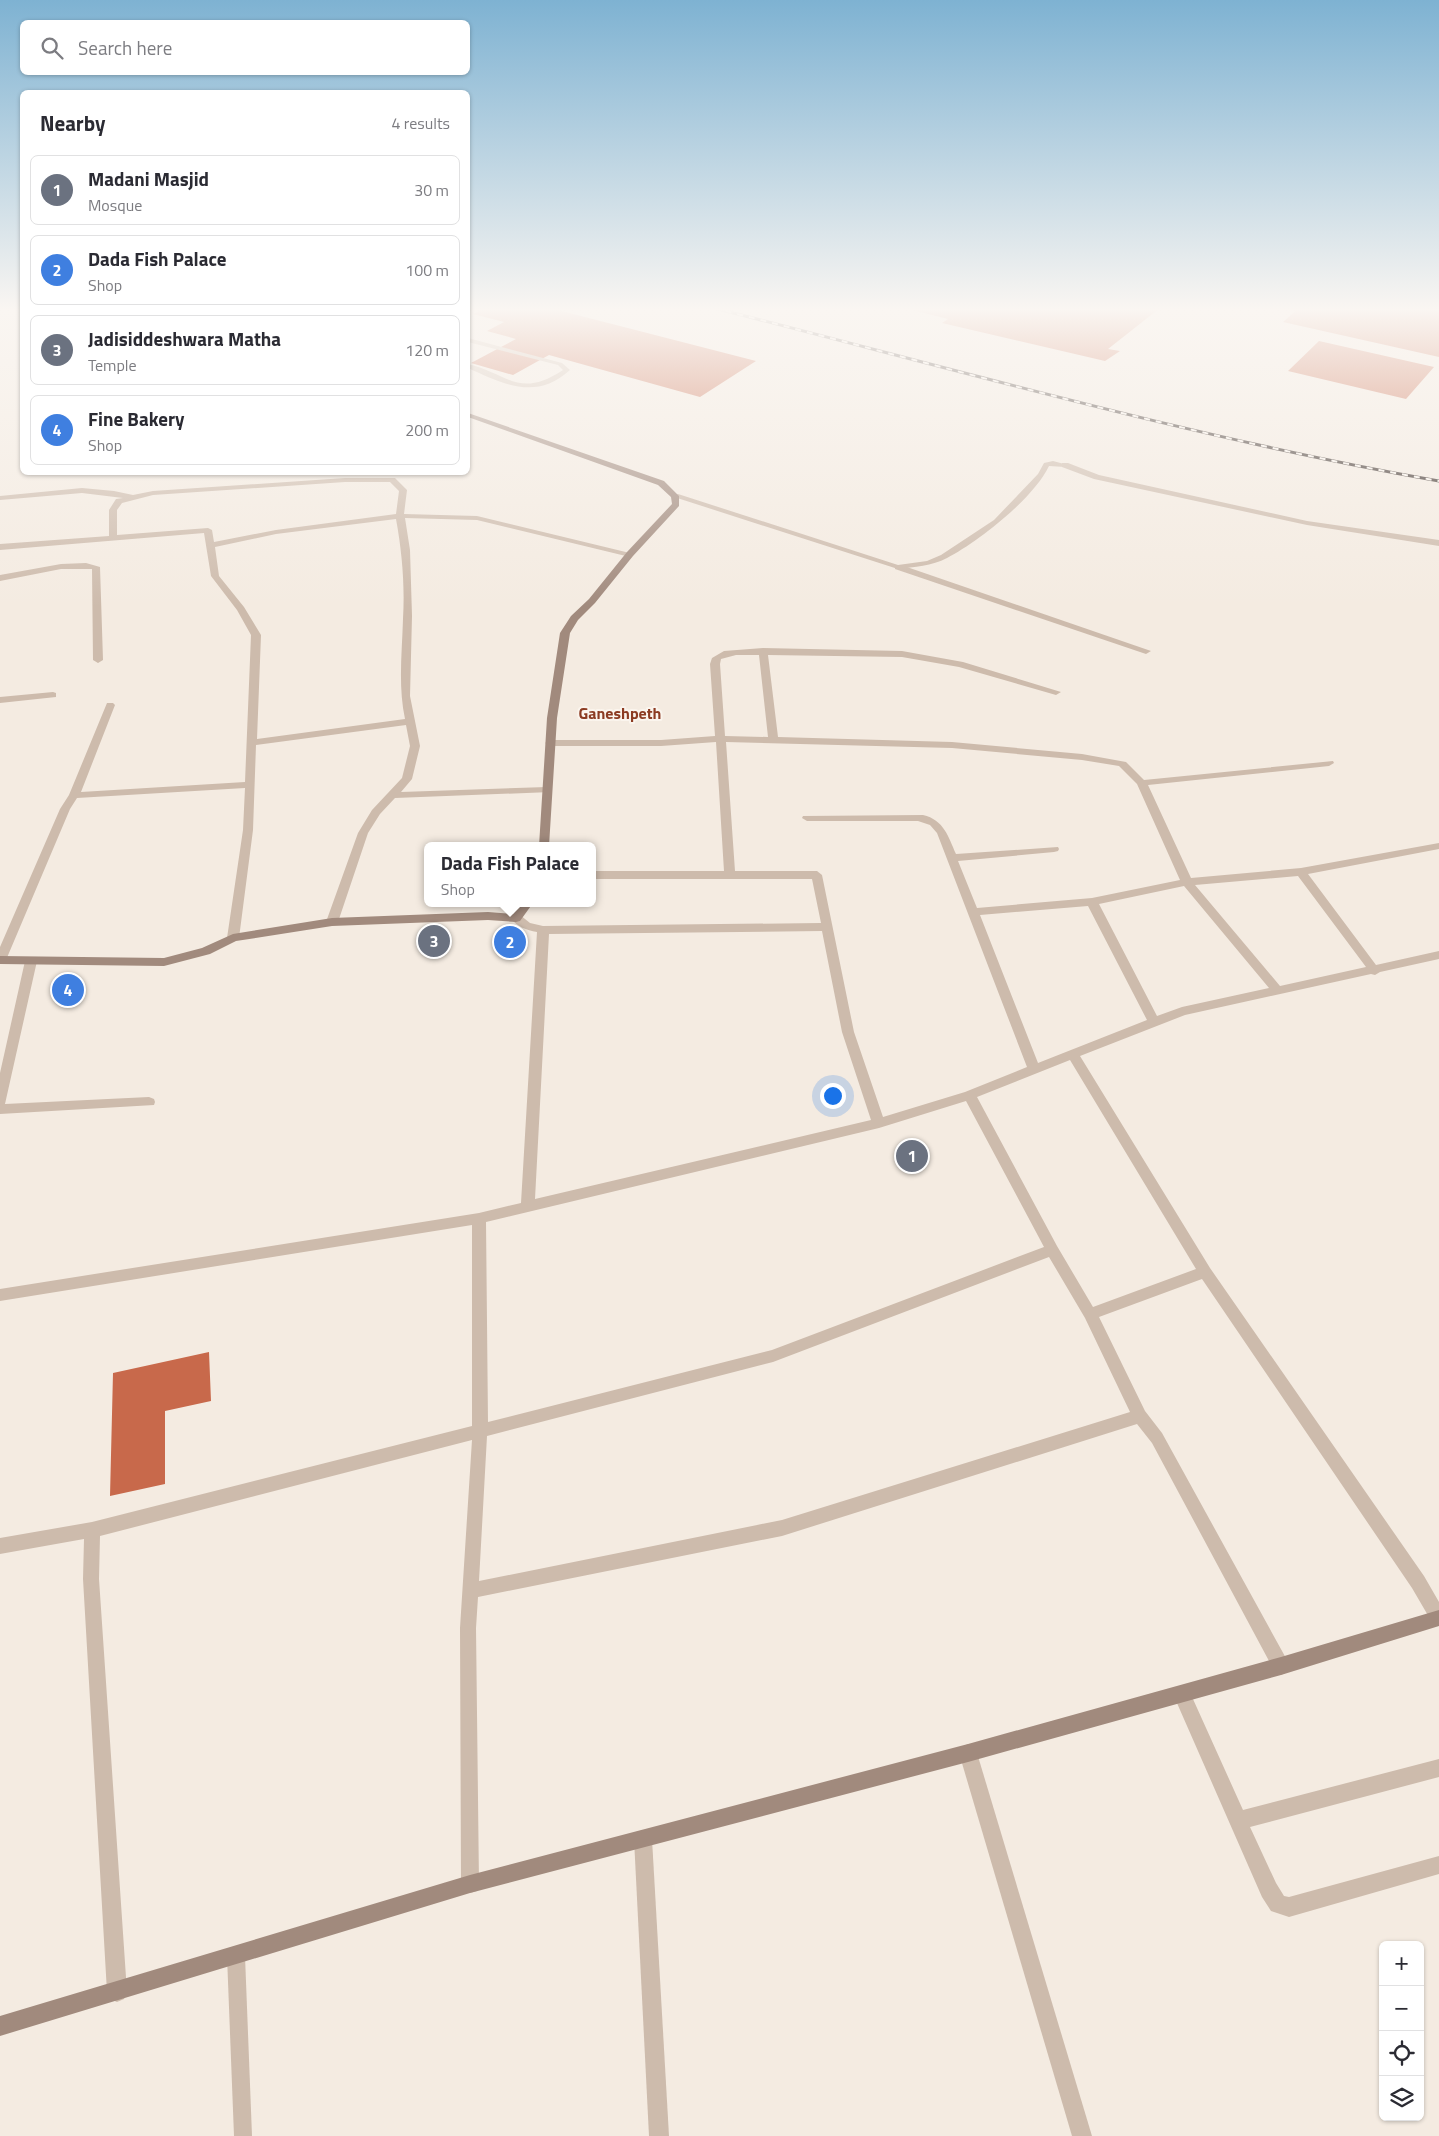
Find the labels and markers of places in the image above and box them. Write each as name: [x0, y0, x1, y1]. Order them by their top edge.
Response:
pin: 3: [418, 922, 450, 960]
pin: 2: [494, 923, 526, 961]
pin: 4: [52, 971, 84, 1009]
pin: 1: [896, 1137, 928, 1175]

